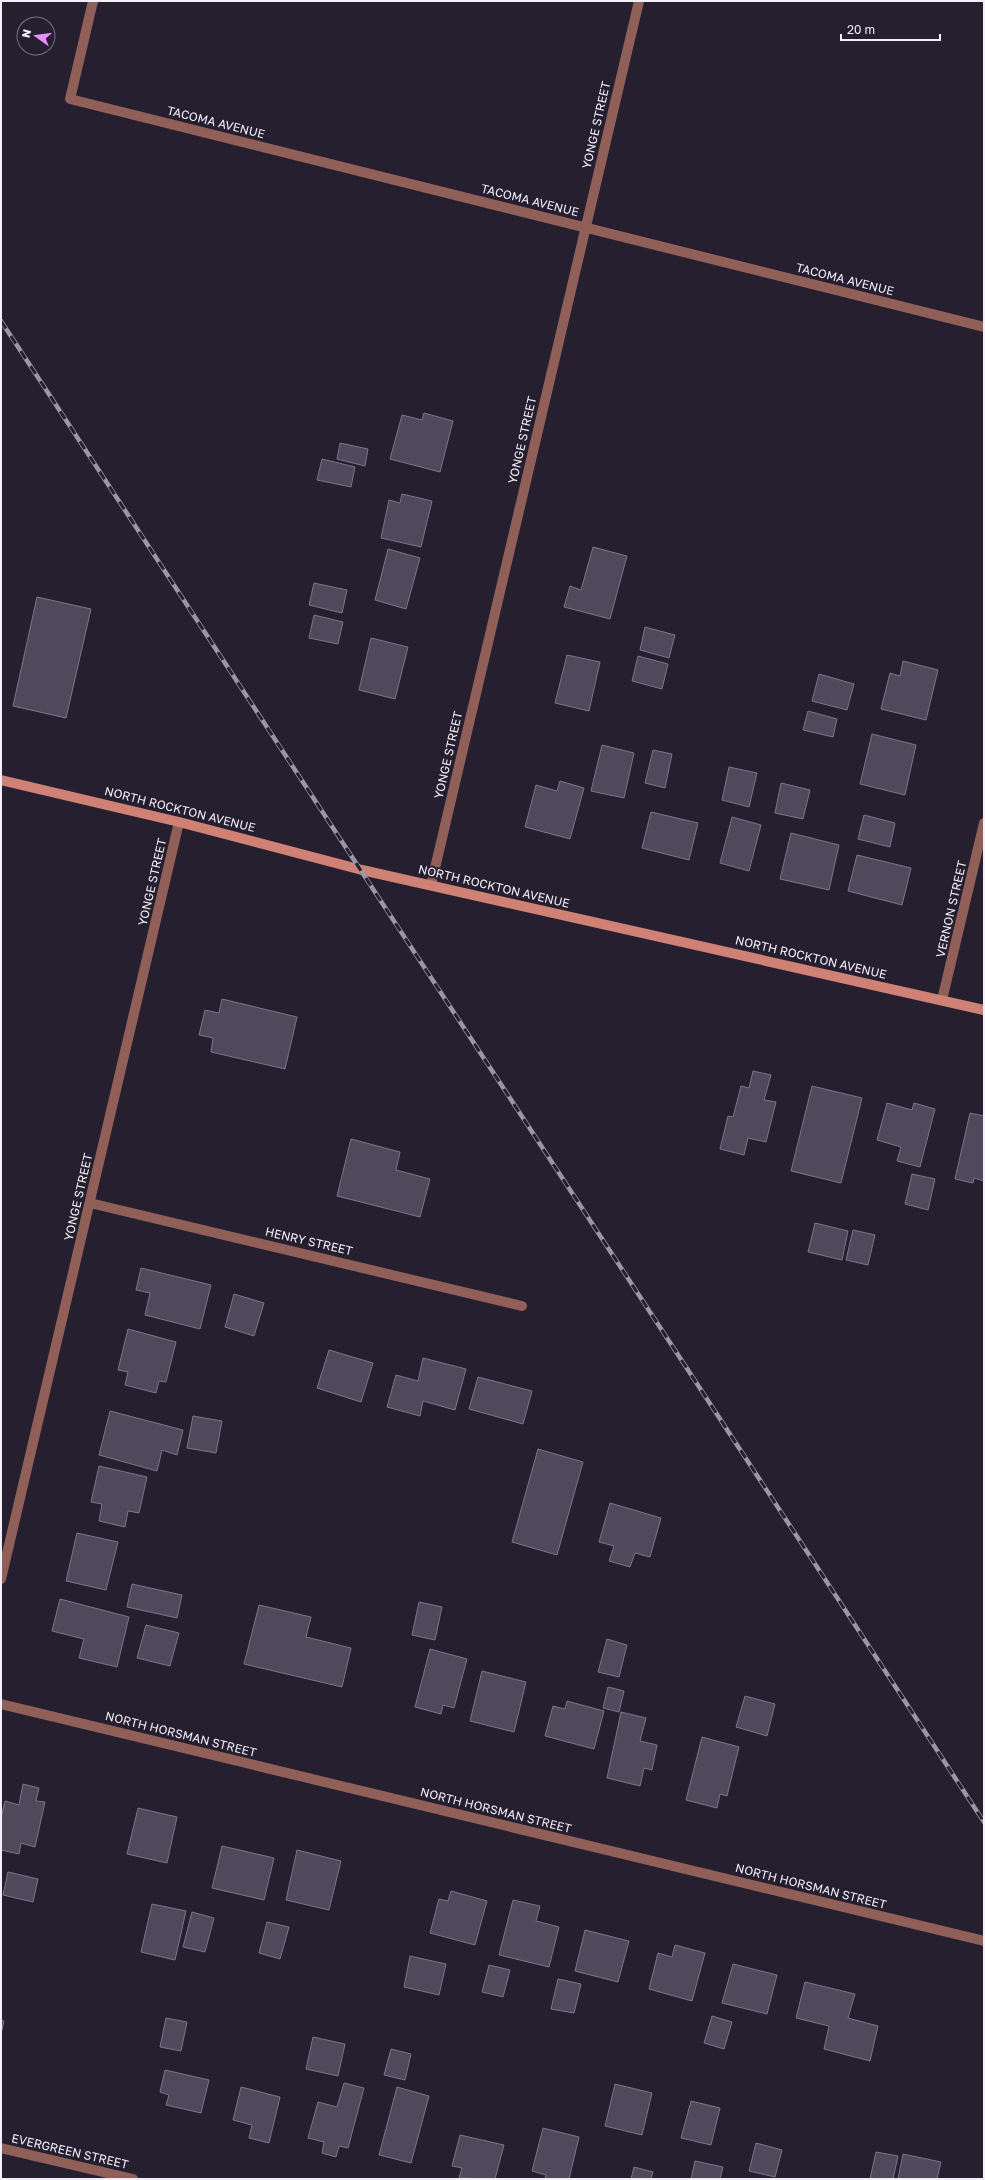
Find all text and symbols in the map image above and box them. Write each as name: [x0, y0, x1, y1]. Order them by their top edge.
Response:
north arrow: [16, 16, 56, 56]
scale bar: [841, 16, 940, 42]
text: 20 m: [847, 22, 875, 37]
text: N: [18, 28, 33, 39]
street label: YONGE STREET: [579, 79, 613, 170]
street label: TACOMA AVENUE: [166, 103, 266, 141]
street label: TACOMA AVENUE: [480, 181, 580, 219]
street label: TACOMA AVENUE: [795, 260, 895, 298]
street label: YONGE STREET: [505, 394, 539, 485]
street label: YONGE STREET: [431, 709, 465, 800]
street label: NORTH ROCKTON AVENUE: [103, 783, 257, 835]
street label: YONGE STREET: [135, 836, 169, 927]
street label: VERNON STREET: [933, 859, 970, 959]
street label: NORTH ROCKTON AVENUE: [417, 861, 571, 911]
street label: NORTH ROCKTON AVENUE: [734, 932, 888, 982]
street label: YONGE STREET: [61, 1151, 95, 1242]
street label: HENRY STREET: [264, 1224, 355, 1258]
street label: NORTH HORSMAN STREET: [104, 1708, 259, 1760]
street label: NORTH HORSMAN STREET: [419, 1784, 574, 1836]
street label: NORTH HORSMAN STREET: [734, 1860, 889, 1912]
street label: EVERGREEN STREET: [10, 2130, 131, 2172]

